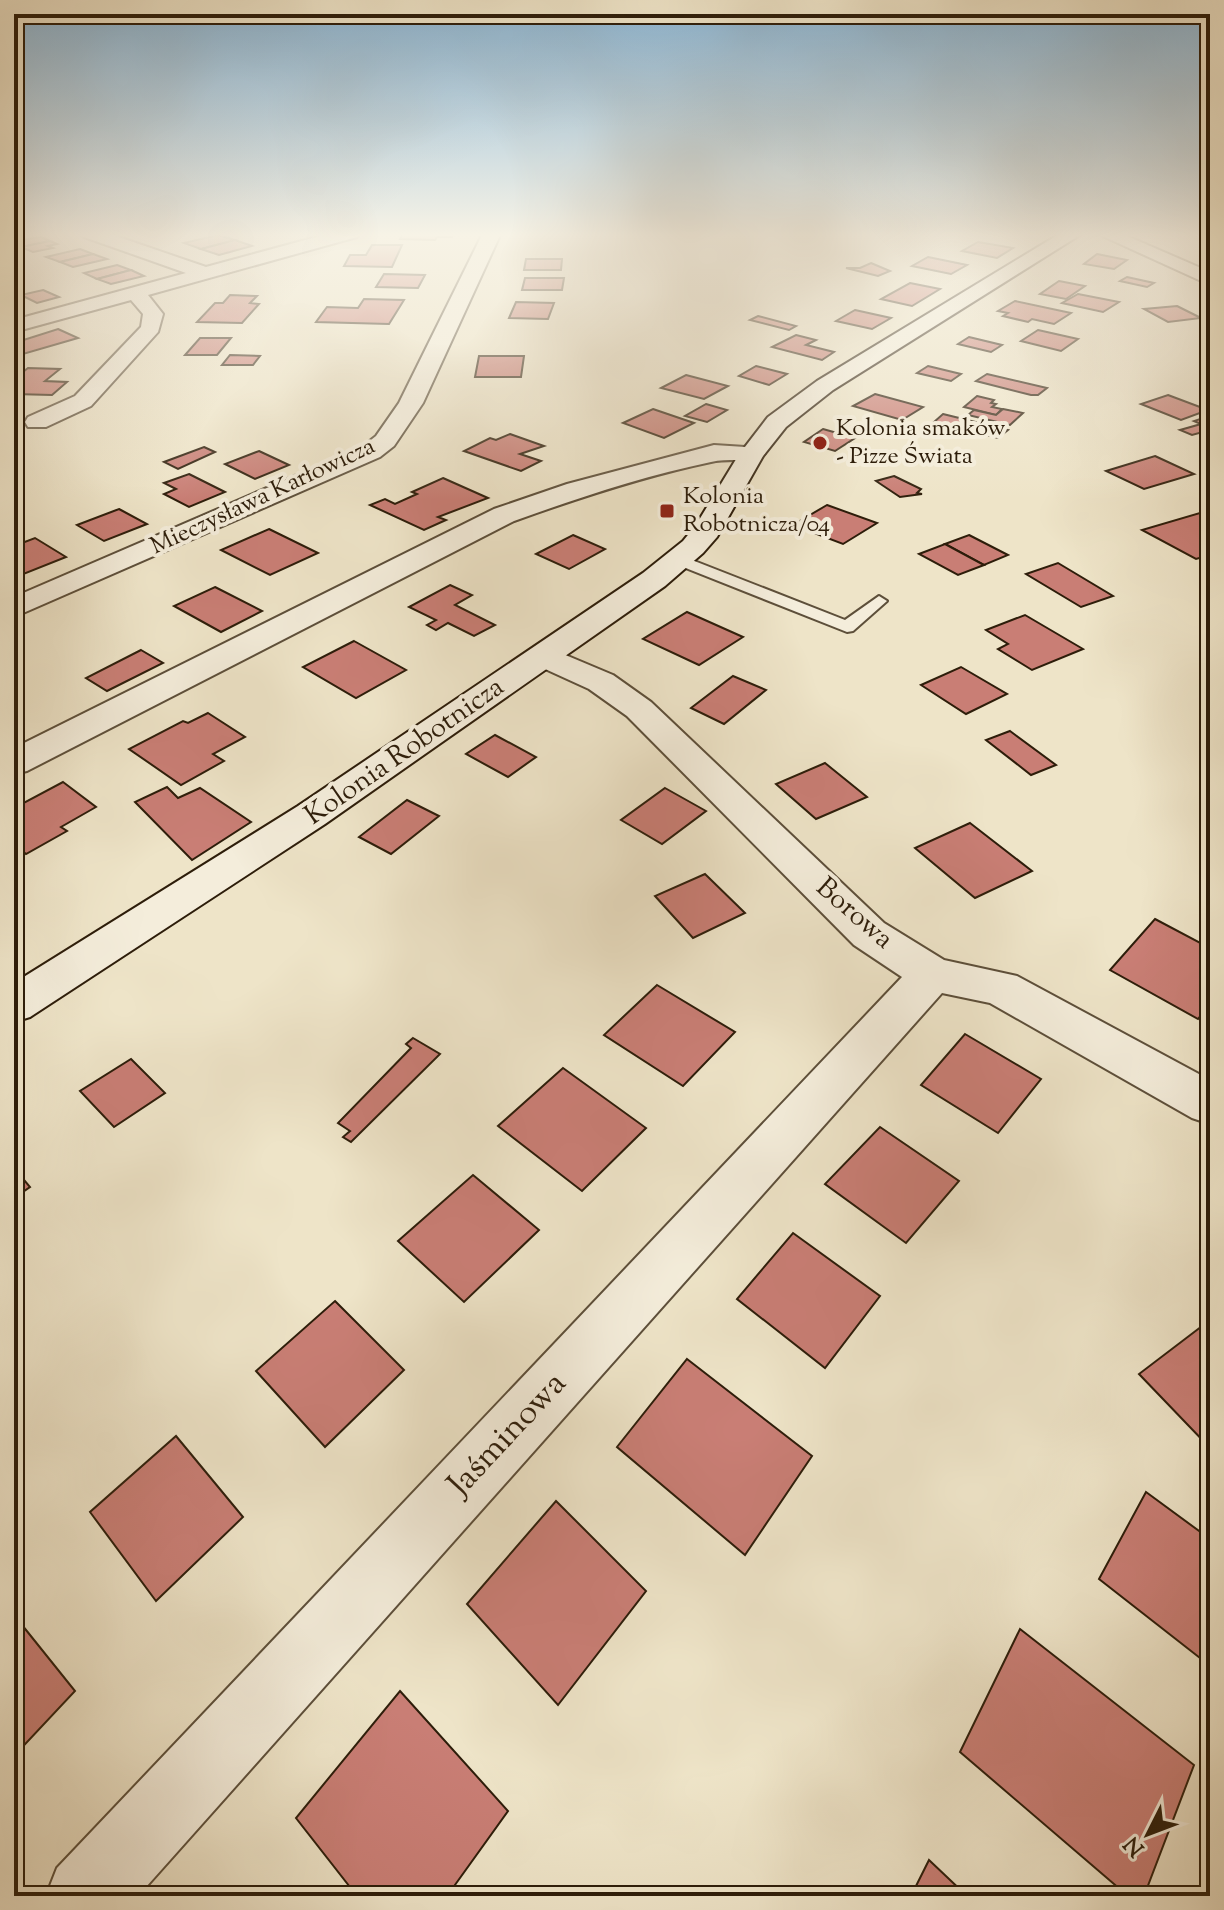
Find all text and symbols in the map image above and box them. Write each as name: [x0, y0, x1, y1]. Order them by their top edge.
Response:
place label: Kolonia smaków - Pizze Świata: [836, 412, 1005, 474]
street label: Mieczysława Karłowicza: [145, 430, 381, 564]
marker: Kolonia smaków - Pizze Świata: [811, 434, 829, 452]
place label: Kolonia Robotnicza/04: [683, 480, 830, 542]
marker: Kolonia Robotnicza/04: [658, 502, 676, 520]
street label: Kolonia Robotnicza: [297, 668, 513, 836]
street label: Borowa: [806, 869, 902, 959]
street label: Jaśminowa: [436, 1362, 579, 1510]
north arrow: [1108, 1794, 1188, 1874]
text: N: [1117, 1828, 1153, 1863]

